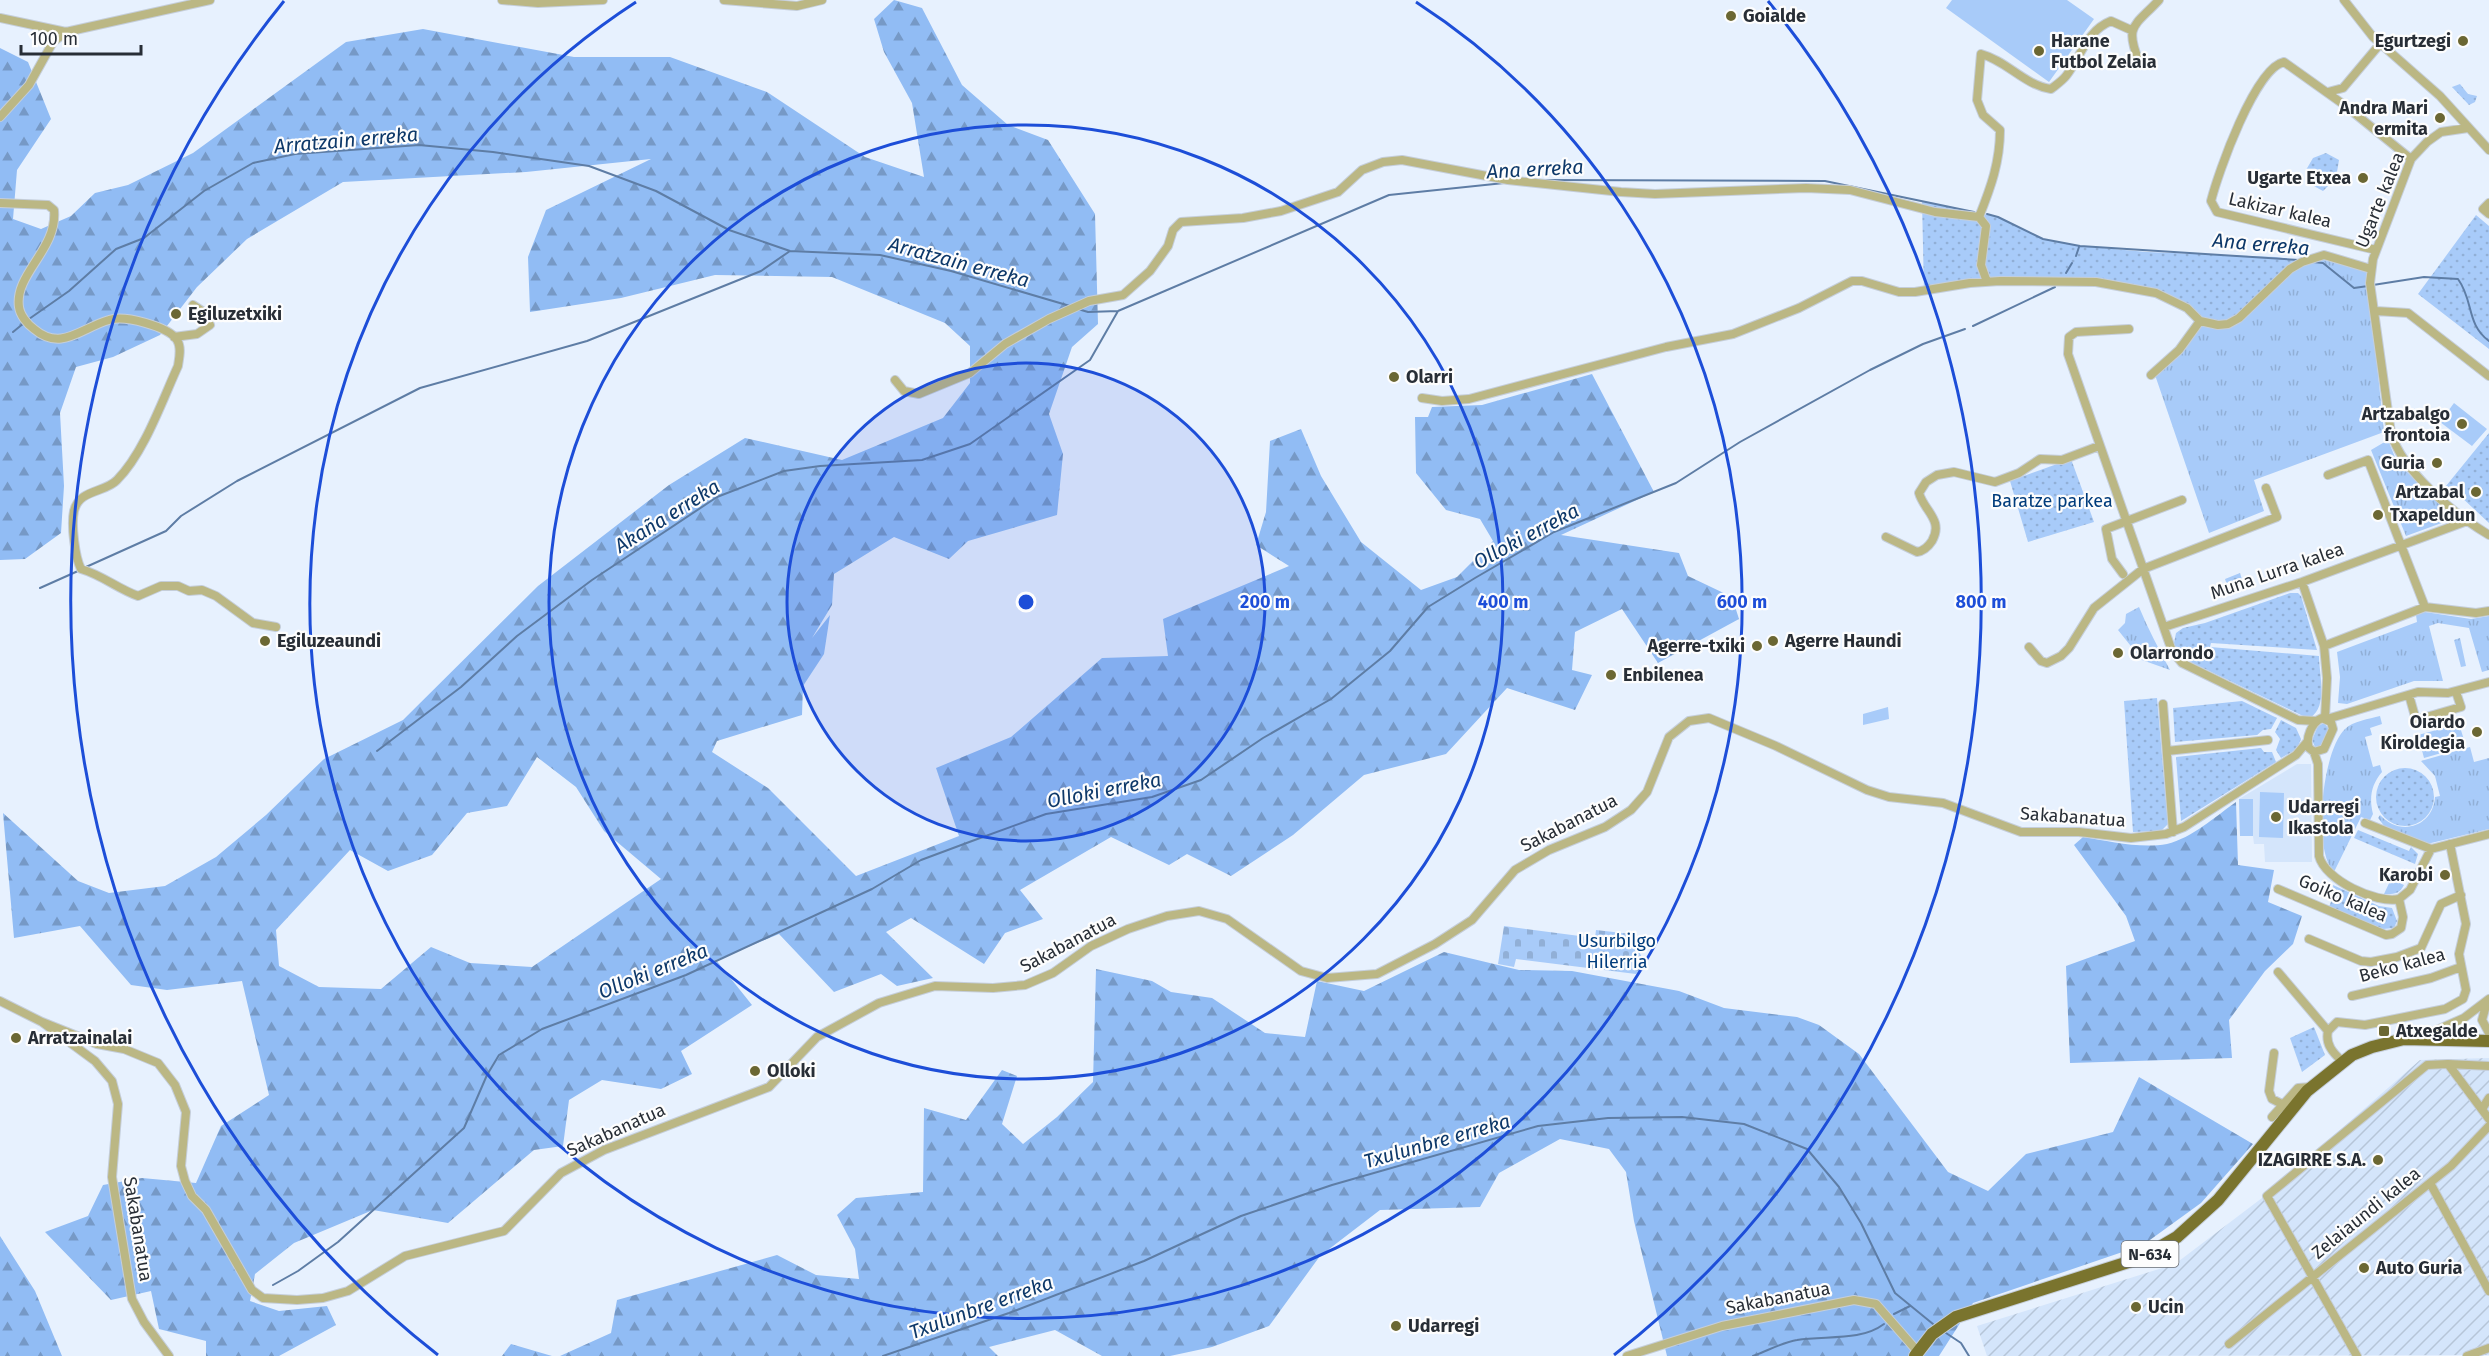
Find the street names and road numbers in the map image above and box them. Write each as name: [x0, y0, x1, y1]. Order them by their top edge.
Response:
street label: Ugarte kalea: [2351, 149, 2409, 251]
street label: Lakizar kalea: [2226, 187, 2334, 233]
street label: Muna Lurra kalea: [2207, 538, 2347, 604]
street label: Sakabanatua: [1517, 789, 1621, 857]
street label: Sakabanatua: [2019, 802, 2127, 832]
street label: Goiko kalea: [2295, 869, 2391, 927]
street label: Sakabanatua: [1016, 908, 1120, 978]
street label: Beko kalea: [2357, 943, 2447, 987]
street label: Sakabanatua: [563, 1098, 669, 1162]
street label: Zelaiaundi kalea: [2307, 1162, 2425, 1264]
street label: Sakabanatua: [119, 1175, 157, 1283]
road number: N-634: [2122, 1241, 2178, 1267]
street label: Sakabanatua: [1724, 1277, 1832, 1319]

